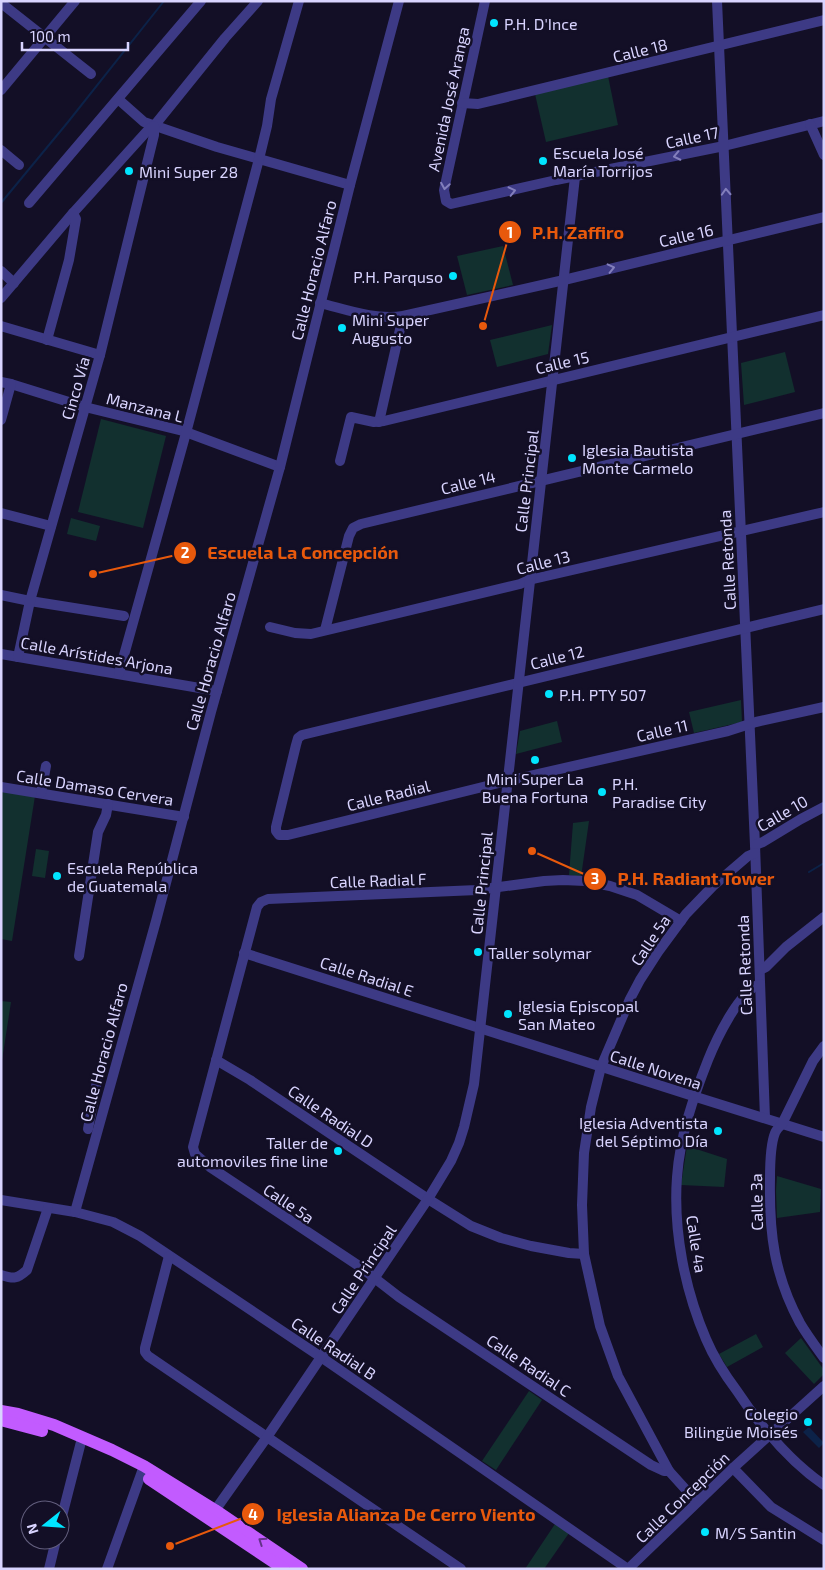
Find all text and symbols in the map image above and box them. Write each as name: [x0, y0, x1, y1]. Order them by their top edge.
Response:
place label: P.H. D'Ince: [504, 14, 578, 33]
marker: P.H. D'Ince: [488, 17, 500, 29]
scale bar: [22, 20, 129, 52]
street label: Avenida José Aranga: [423, 25, 473, 173]
text: 100 m: [30, 27, 71, 45]
street label: Calle 18: [611, 34, 669, 66]
street label: Calle 17: [664, 122, 720, 152]
place label: Escuela José María Torrijos: [553, 143, 653, 181]
one-way arrow: [672, 150, 681, 161]
marker: Escuela José María Torrijos: [537, 155, 549, 167]
place label: Mini Super 28: [139, 162, 238, 181]
marker: Mini Super 28: [123, 165, 135, 177]
one-way arrow: [441, 181, 451, 190]
one-way arrow: [508, 186, 517, 197]
one-way arrow: [721, 188, 732, 196]
street label: Calle Horacio Alfaro: [286, 198, 340, 342]
callout: P.H. Zaffiro: [497, 216, 635, 249]
street label: Calle 16: [657, 220, 715, 250]
text: P.H. Zaffiro: [532, 221, 624, 243]
text: 1: [507, 223, 513, 241]
one-way arrow: [606, 263, 615, 274]
place label: P.H. Parquso: [353, 267, 443, 286]
marker: P.H. Parquso: [447, 270, 459, 282]
place label: Mini Super Augusto: [352, 310, 430, 347]
marker: Mini Super Augusto: [336, 322, 348, 334]
street label: Calle 15: [533, 347, 591, 377]
street label: Cinco Vía: [57, 354, 93, 422]
street label: Manzana L: [104, 388, 186, 426]
street label: Calle Principal: [510, 428, 542, 533]
place label: Iglesia Bautista Monte Carmelo: [582, 440, 694, 477]
marker: Iglesia Bautista Monte Carmelo: [566, 452, 578, 464]
street label: Calle 14: [439, 466, 498, 498]
street label: Calle Retonda: [715, 509, 739, 611]
callout: Escuela La Concepción: [172, 536, 409, 569]
text: Escuela La Concepción: [207, 541, 399, 563]
text: 2: [181, 543, 190, 561]
street label: Calle 13: [514, 546, 572, 578]
street label: Calle Horacio Alfaro: [181, 589, 239, 733]
street label: Calle Arístides Arjona: [19, 632, 175, 679]
street label: Calle 12: [528, 641, 586, 673]
place label: P.H. PTY 507: [559, 685, 646, 704]
marker: P.H. PTY 507: [543, 688, 555, 700]
street label: Calle 11: [634, 715, 690, 745]
marker: Mini Super La Buena Fortuna: [529, 754, 541, 766]
street label: Calle Damaso Cervera: [15, 765, 175, 809]
place label: Mini Super La Buena Fortuna: [482, 769, 588, 806]
place label: P.H. Paradise City: [612, 774, 707, 811]
street label: Calle Radial: [345, 775, 432, 814]
marker: P.H. Paradise City: [596, 786, 608, 798]
street label: Calle 10: [753, 791, 811, 835]
street label: Calle Principal: [466, 830, 496, 935]
place label: Escuela República de Guatemala: [67, 858, 198, 895]
callout: P.H. Radiant Tower: [582, 863, 785, 896]
text: P.H. Radiant Tower: [617, 867, 775, 889]
street label: Calle Radial F: [329, 869, 427, 891]
text: 3: [591, 869, 599, 887]
marker: Escuela República de Guatemala: [51, 870, 63, 882]
street label: Calle 5a: [626, 911, 674, 969]
street label: Calle Retonda: [733, 914, 755, 1016]
place label: Taller solymar: [488, 943, 592, 962]
marker: Taller solymar: [472, 946, 484, 958]
street label: Calle Radial E: [318, 952, 416, 1000]
street label: Calle Horacio Alfaro: [75, 980, 131, 1124]
place label: Iglesia Episcopal San Mateo: [518, 996, 639, 1033]
marker: Iglesia Episcopal San Mateo: [502, 1008, 514, 1020]
street label: Calle Novena: [608, 1045, 704, 1093]
street label: Calle Radial D: [285, 1081, 377, 1151]
place label: Iglesia Adventista del Séptimo Día: [579, 1113, 708, 1150]
marker: Iglesia Adventista del Séptimo Día: [712, 1125, 724, 1137]
place label: Taller de automoviles fine line: [177, 1133, 328, 1170]
marker: Taller de automoviles fine line: [332, 1145, 344, 1157]
street label: Calle 3a: [746, 1173, 766, 1231]
street label: Calle 5a: [260, 1179, 318, 1227]
street label: Calle 4a: [683, 1214, 711, 1274]
street label: Calle Principal: [326, 1221, 400, 1317]
street label: Calle Radial B: [288, 1313, 380, 1383]
street label: Calle Radial C: [483, 1330, 575, 1400]
place label: Colegio Bilingüe Moisés: [684, 1404, 798, 1441]
marker: Colegio Bilingüe Moisés: [802, 1416, 814, 1428]
street label: Calle Concepción: [631, 1448, 733, 1546]
callout: Iglesia Alianza De Cerro Viento: [241, 1498, 546, 1531]
north arrow: [20, 1500, 70, 1550]
text: Iglesia Alianza De Cerro Viento: [276, 1503, 536, 1525]
text: 4: [248, 1505, 258, 1523]
text: N: [22, 1522, 42, 1536]
place label: M/S Santin: [715, 1523, 796, 1542]
marker: M/S Santin: [699, 1526, 711, 1538]
one-way arrow: [258, 1538, 267, 1548]

